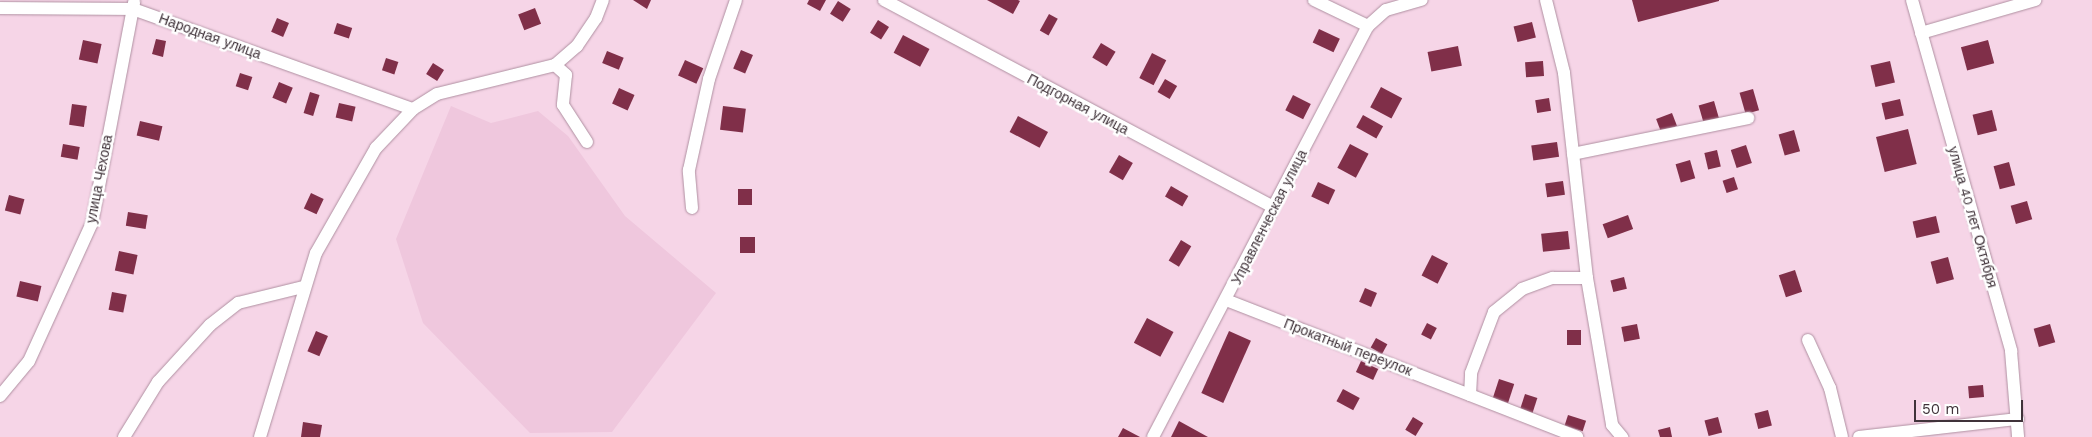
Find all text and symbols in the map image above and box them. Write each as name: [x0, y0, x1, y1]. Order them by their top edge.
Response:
street label: Народная улица: [157, 10, 263, 62]
street label: Подгорная улица: [1024, 70, 1132, 138]
street label: улица Чехова: [82, 133, 116, 225]
street label: улица 40 лет Октября: [1945, 144, 2001, 290]
street label: Управленческая улица: [1228, 147, 1310, 287]
street label: Прокатный переулок: [1281, 315, 1415, 379]
scale bar: [1917, 390, 2026, 422]
text: 50 m: [1922, 400, 1959, 418]

